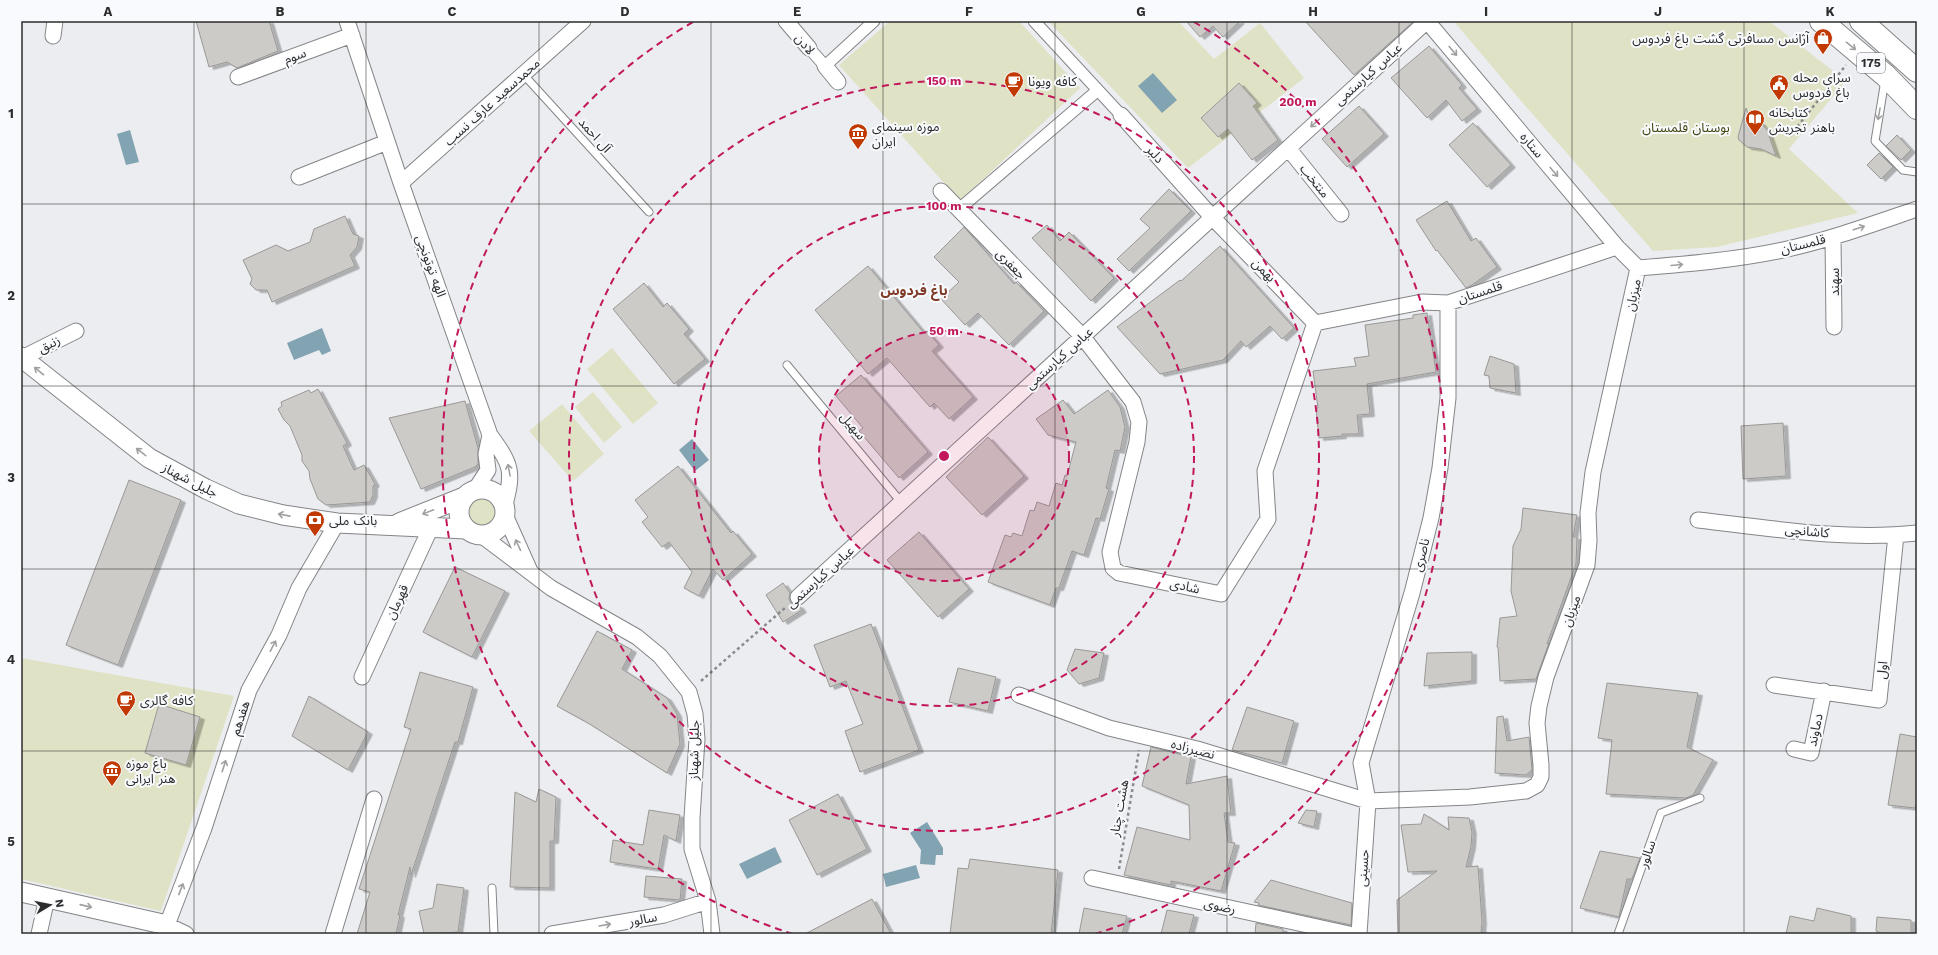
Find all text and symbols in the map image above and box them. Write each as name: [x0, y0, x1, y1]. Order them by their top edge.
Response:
text: A: [104, 4, 113, 19]
text: B: [276, 4, 285, 19]
text: C: [448, 4, 457, 19]
text: D: [620, 4, 630, 19]
text: E: [793, 4, 801, 19]
text: F: [965, 4, 973, 19]
text: G: [1136, 4, 1146, 19]
text: H: [1308, 4, 1318, 19]
text: I: [1484, 4, 1488, 19]
text: J: [1654, 4, 1662, 19]
text: K: [1825, 4, 1835, 19]
shop icon: آژانس مسافرتی گشت باغ فردوس: [1812, 27, 1834, 55]
street label: لادن: [791, 30, 818, 58]
place label: آژانس مسافرتی گشت باغ فردوس: [1632, 31, 1810, 49]
street label: عباس کیارستمی: [1331, 40, 1406, 109]
one-way arrow: [1846, 41, 1857, 50]
street label: سوم: [282, 45, 309, 69]
one-way arrow: [1448, 45, 1457, 56]
road number: 175: [1857, 53, 1885, 73]
street label: محمدسعید عارف نسب: [441, 55, 543, 149]
cafe icon: کافه ویونا: [1003, 70, 1025, 98]
place label: سرای محله باغ فردوس: [1793, 70, 1851, 103]
public building icon: سرای محله باغ فردوس: [1768, 73, 1790, 101]
text: 150 m: [927, 74, 961, 88]
place label: کافه ویونا: [1028, 74, 1077, 89]
text: 200 m: [1279, 95, 1317, 109]
place label: کتابخانه باهنر تجریش: [1769, 105, 1835, 136]
text: 1: [8, 106, 14, 121]
one-way arrow: [1875, 107, 1883, 120]
library icon: کتابخانه باهنر تجریش: [1744, 108, 1766, 136]
street label: آل احمد: [575, 114, 615, 157]
one-way arrow: [1310, 118, 1320, 128]
place label: موزه سینمای ایران: [872, 119, 940, 150]
park label: بوستان قلمستان: [1642, 120, 1730, 136]
museum icon: موزه سینمای ایران: [847, 122, 869, 150]
street label: ستاره: [1517, 129, 1547, 161]
street label: دلبر: [1142, 141, 1167, 166]
street label: منتخب: [1297, 161, 1333, 201]
one-way arrow: [1549, 167, 1558, 177]
text: 100 m: [926, 199, 962, 213]
one-way arrow: [1853, 224, 1866, 231]
street label: قلمستان: [1779, 231, 1827, 258]
street label: الهه توتونچی: [411, 233, 449, 300]
street label: جعفری: [992, 246, 1029, 283]
street label: بهمن: [1248, 255, 1279, 286]
one-way arrow: [1670, 261, 1683, 268]
street label: سهند: [1827, 268, 1843, 296]
street label: میزبان: [1622, 277, 1645, 313]
street label: قلمستان: [1456, 278, 1505, 307]
district label: باغ فردوس: [880, 282, 948, 301]
text: 2: [7, 288, 15, 303]
text: 50 m: [929, 324, 959, 338]
street label: عباس کیارستمی: [1022, 324, 1097, 393]
street label: زنبق: [35, 332, 63, 357]
one-way arrow: [33, 367, 44, 376]
street label: سهیل: [836, 409, 869, 443]
one-way arrow: [135, 447, 146, 456]
centre of rings: [937, 449, 951, 463]
street label: جلیل شهناز: [158, 459, 220, 501]
one-way arrow: [505, 464, 513, 477]
text: 3: [7, 470, 15, 485]
one-way arrow: [422, 508, 434, 516]
bank icon: بانک ملی: [304, 509, 326, 537]
one-way arrow: [278, 511, 291, 519]
place label: بانک ملی: [329, 513, 377, 529]
street label: کاشانچی: [1784, 522, 1830, 542]
street label: ناصری: [1410, 537, 1433, 574]
one-way arrow: [514, 539, 521, 551]
street label: عباس کیارستمی: [783, 543, 858, 612]
street label: شادی: [1169, 576, 1201, 597]
street label: قهرمان: [382, 582, 413, 622]
street label: میزبان: [1558, 593, 1585, 629]
one-way arrow: [270, 640, 277, 652]
text: 4: [7, 652, 16, 667]
street label: اول: [1874, 660, 1891, 680]
cafe icon: کافه گالری: [115, 689, 137, 717]
place label: کافه گالری: [140, 693, 194, 709]
street label: هفدهم: [227, 699, 255, 738]
street label: دماوند: [1804, 712, 1826, 748]
street label: جلیل شهناز: [686, 719, 703, 781]
street label: نصیرزاده: [1169, 736, 1217, 762]
place label: باغ موزه هنر ایرانی: [126, 756, 175, 787]
museum icon: باغ موزه هنر ایرانی: [101, 759, 123, 787]
one-way arrow: [221, 760, 229, 772]
street label: هشت چنار: [1106, 778, 1133, 839]
text: 5: [7, 834, 15, 849]
street label: سالور: [1635, 838, 1659, 871]
street label: حسینی: [1354, 848, 1373, 887]
one-way arrow: [178, 883, 186, 895]
north arrow: [30, 885, 70, 925]
street label: رضوى: [1203, 895, 1237, 918]
text: N: [52, 898, 66, 908]
one-way arrow: [79, 903, 92, 911]
street label: سالور: [627, 909, 658, 929]
one-way arrow: [598, 921, 611, 929]

